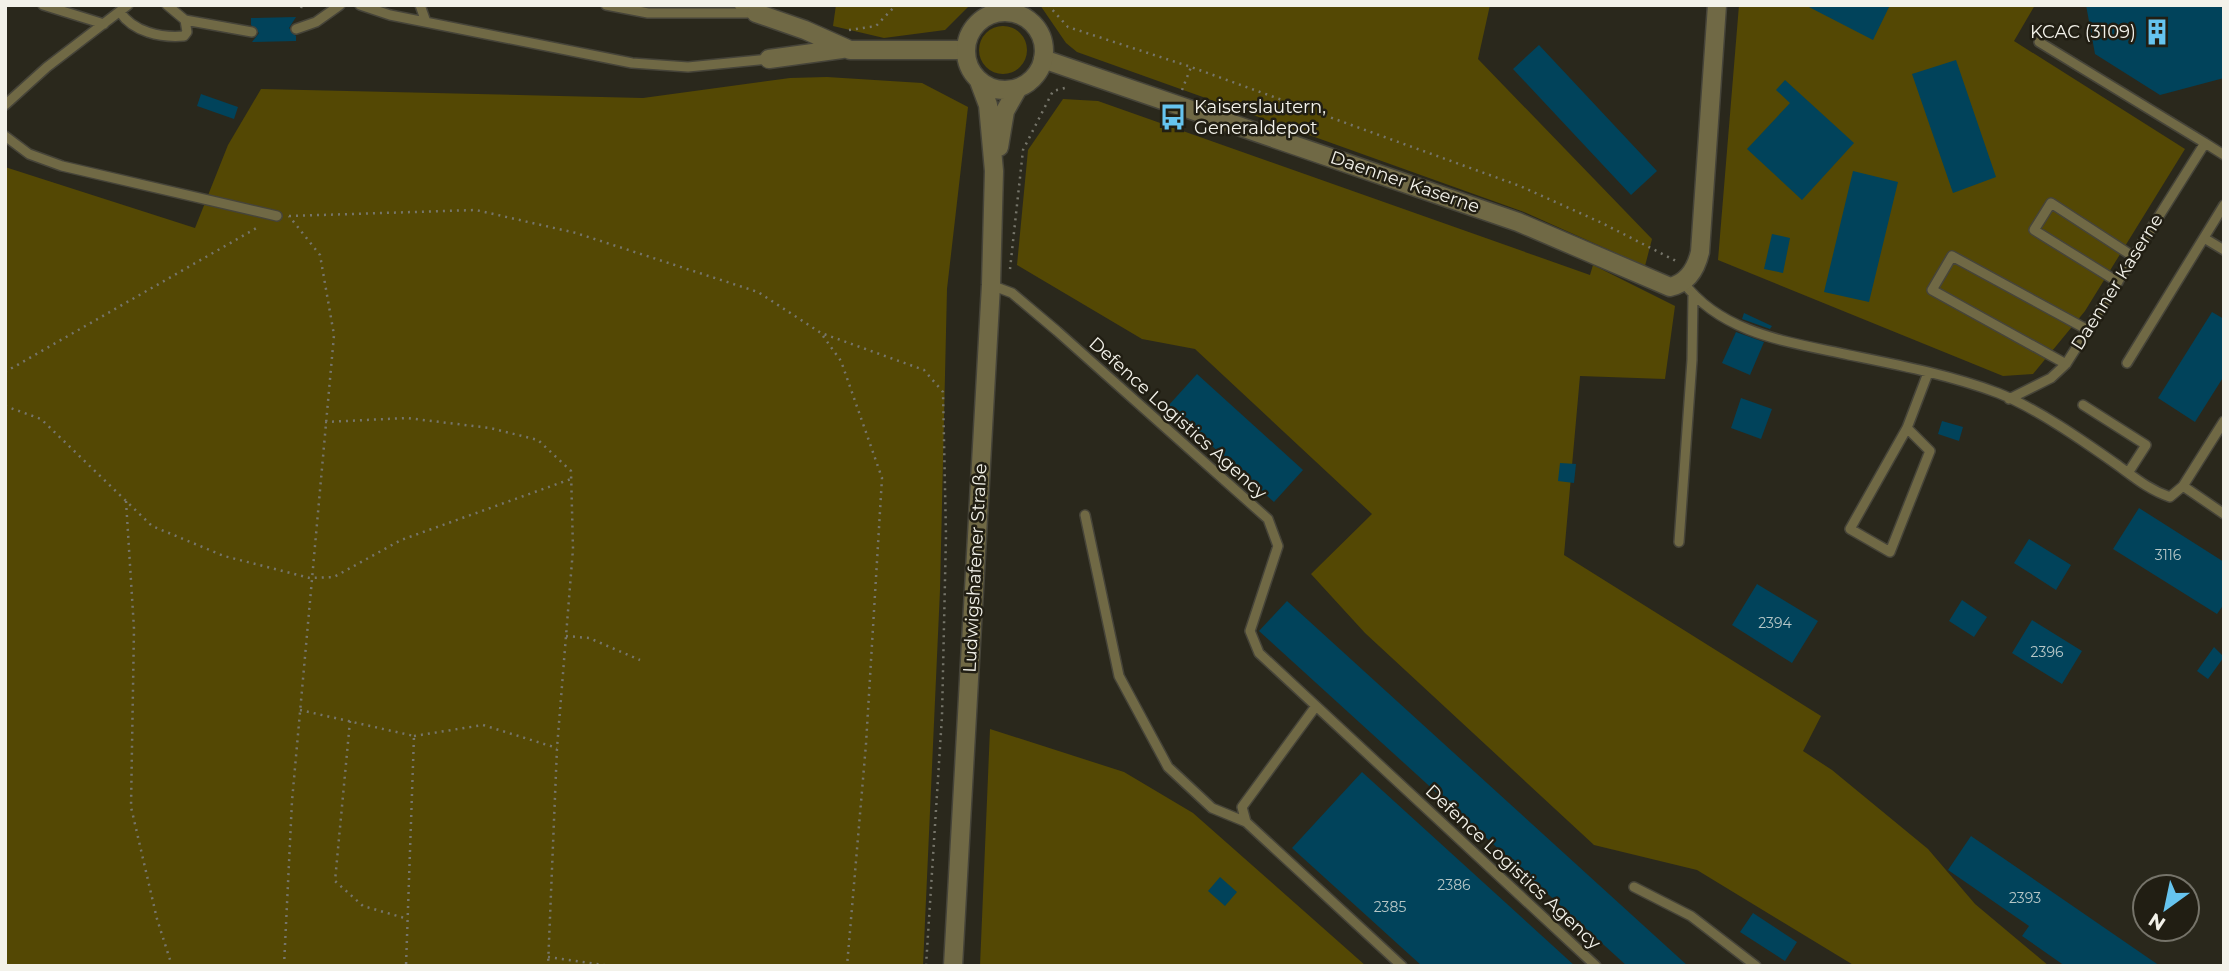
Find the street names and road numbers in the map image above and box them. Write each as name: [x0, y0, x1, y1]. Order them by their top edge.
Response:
street label: Daenner Kaserne: [1327, 146, 1483, 218]
street label: Daenner Kaserne: [2066, 210, 2168, 354]
street label: Defence Logistics Agency: [1085, 332, 1272, 504]
street label: Ludwigshafener Straße: [959, 463, 991, 673]
street label: Defence Logistics Agency: [1421, 780, 1605, 954]

